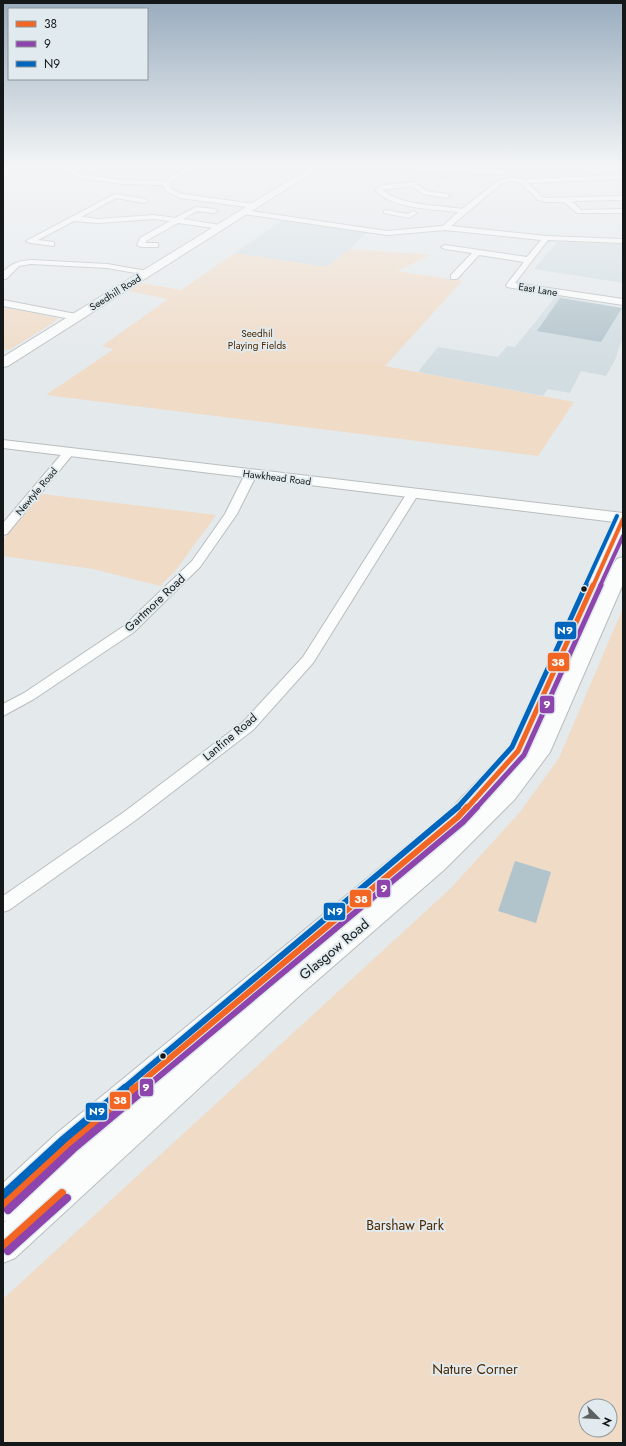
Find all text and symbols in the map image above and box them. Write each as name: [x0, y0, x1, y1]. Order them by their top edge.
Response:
legend: [8, 8, 148, 80]
text: 38: [44, 15, 57, 33]
text: 9: [44, 35, 51, 53]
text: N9: [44, 55, 60, 73]
street label: Seedhill Road: [86, 271, 144, 314]
street label: East Lane: [517, 279, 559, 300]
park label: Seedhil Playing Fields: [228, 326, 286, 353]
street label: Newtyle Road: [12, 464, 61, 519]
street label: Hawkhead Road: [242, 466, 312, 489]
street label: Gartmore Road: [120, 570, 190, 636]
unlabelled marker: [579, 584, 589, 594]
line badge: N9: [554, 621, 577, 640]
text: N9: [557, 622, 573, 638]
line badge: 38: [547, 652, 570, 672]
text: 38: [551, 654, 565, 670]
line badge: 9: [539, 695, 555, 714]
text: 9: [543, 696, 551, 712]
street label: Lanfine Road: [199, 709, 261, 765]
line badge: 9: [376, 879, 391, 898]
text: 9: [380, 880, 388, 896]
line badge: 38: [349, 889, 372, 908]
text: 38: [354, 891, 368, 907]
line badge: N9: [323, 902, 346, 921]
text: N9: [327, 903, 343, 919]
street label: Glasgow Road: [295, 914, 373, 984]
unlabelled marker: [158, 1051, 168, 1061]
line badge: 9: [139, 1078, 154, 1097]
text: 9: [142, 1079, 150, 1095]
line badge: 38: [109, 1091, 131, 1110]
text: 38: [113, 1092, 127, 1108]
line badge: N9: [85, 1102, 108, 1121]
text: N9: [89, 1103, 105, 1119]
park label: Barshaw Park: [366, 1215, 445, 1235]
park label: Nature Corner: [432, 1359, 518, 1379]
north arrow: [578, 1398, 618, 1438]
text: N: [598, 1415, 616, 1429]

